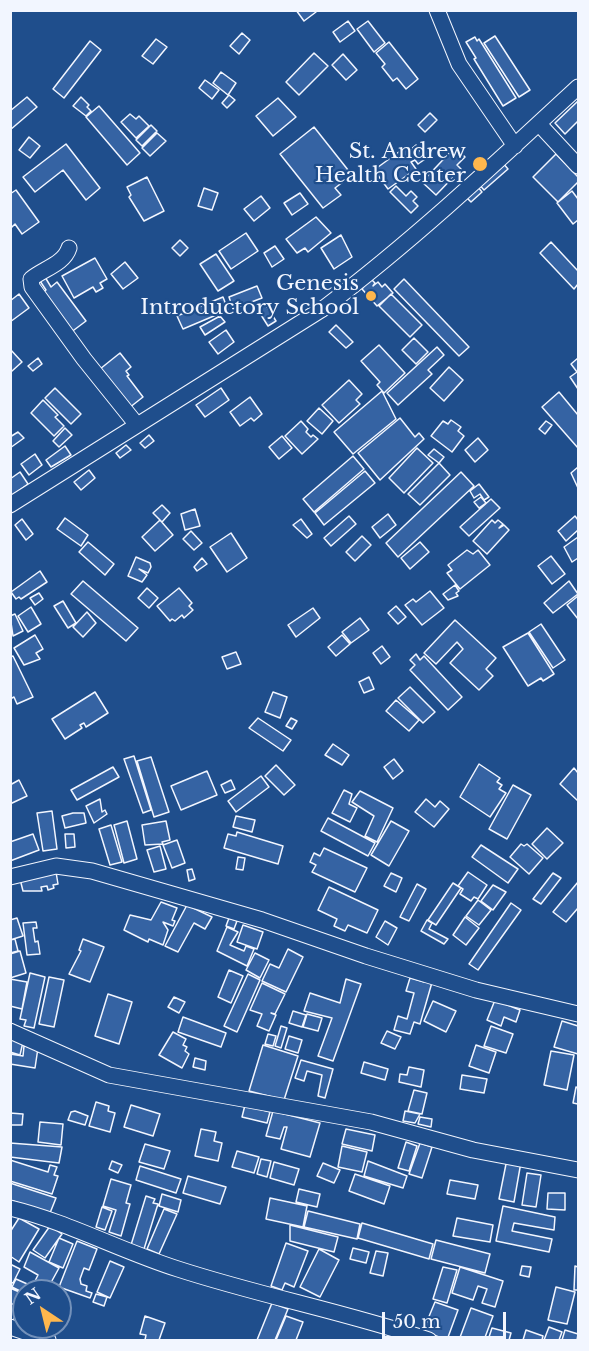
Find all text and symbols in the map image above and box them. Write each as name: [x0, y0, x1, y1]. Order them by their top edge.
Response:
place label: St. Andrew Health Center: [315, 139, 466, 189]
marker: St. Andrew Health Center: [471, 155, 489, 173]
place label: Genesis Introductory School: [140, 271, 359, 321]
marker: Genesis Introductory School: [364, 289, 378, 303]
north arrow: [12, 1279, 72, 1339]
text: N: [21, 1283, 45, 1308]
scale bar: [385, 1300, 510, 1338]
text: 50 m: [393, 1311, 441, 1333]

